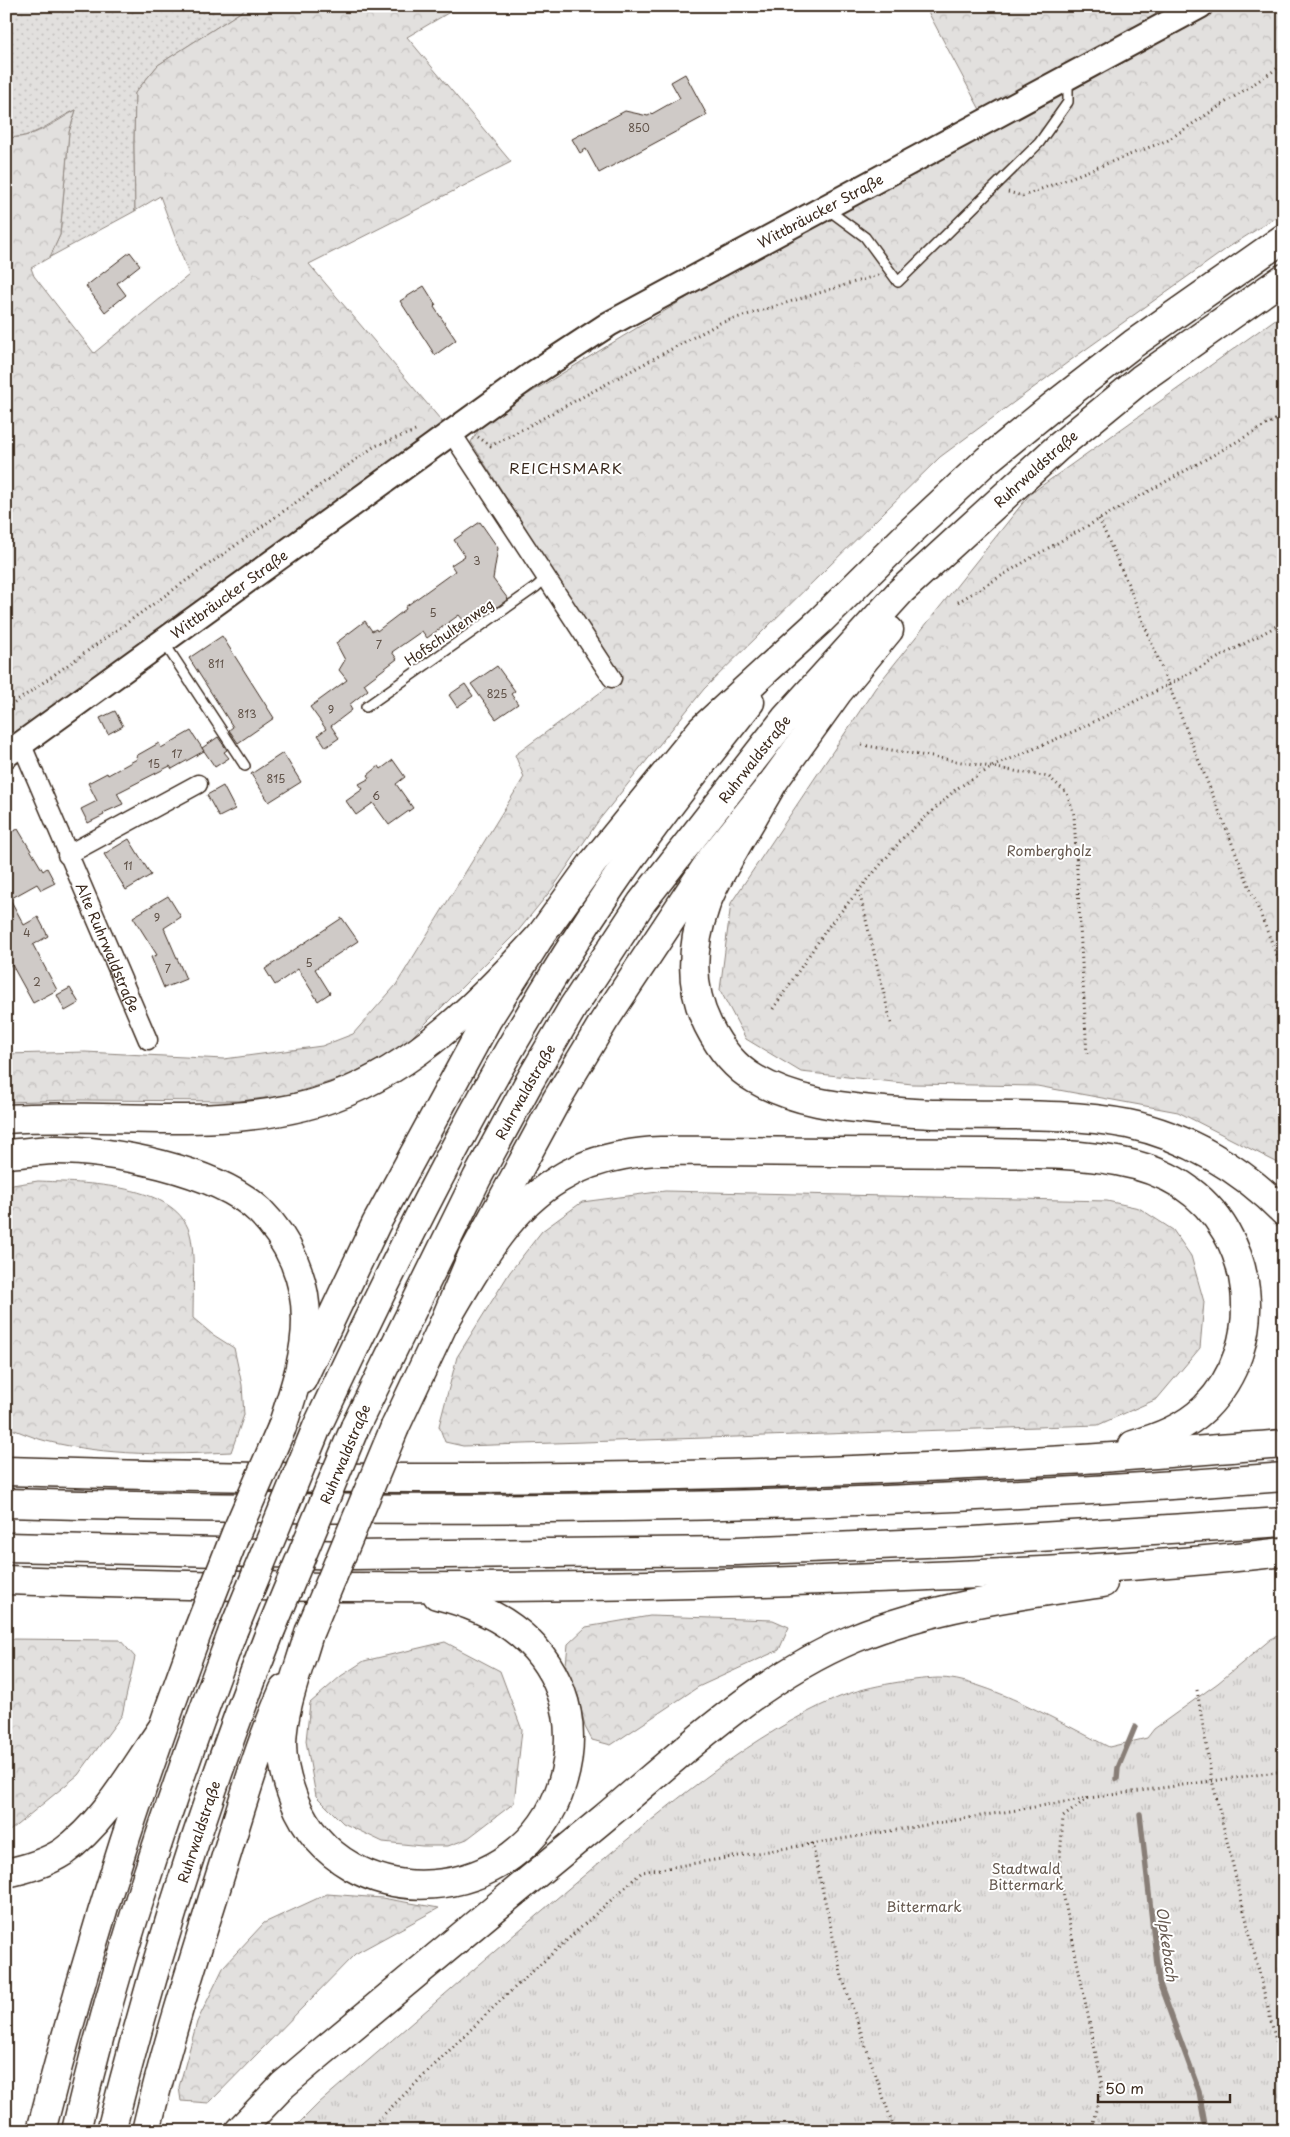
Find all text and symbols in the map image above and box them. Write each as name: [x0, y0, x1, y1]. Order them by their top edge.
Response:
house number: 850: [628, 119, 650, 136]
street label: Wittbräucker Straße: [754, 168, 887, 253]
street label: Ruhrwaldstraße: [989, 425, 1082, 512]
district label: REICHSMARK: [509, 456, 623, 479]
street label: Wittbräucker Straße: [166, 544, 292, 643]
house number: 3: [473, 552, 481, 569]
street label: Hofschultenweg: [400, 593, 498, 671]
house number: 5: [429, 604, 437, 621]
house number: 7: [376, 636, 382, 653]
house number: 811: [208, 655, 224, 672]
house number: 825: [487, 685, 507, 702]
house number: 9: [328, 701, 334, 718]
house number: 813: [238, 705, 257, 722]
street label: Ruhrwaldstraße: [713, 710, 795, 807]
house number: 17: [172, 745, 183, 762]
house number: 15: [148, 755, 160, 772]
house number: 815: [267, 770, 285, 787]
house number: 6: [372, 787, 380, 804]
park label: Rombergholz: [1006, 840, 1092, 861]
house number: 11: [123, 857, 133, 874]
street label: Alte Ruhrwaldstraße: [71, 879, 145, 1015]
house number: 9: [154, 909, 160, 926]
house number: 4: [23, 924, 31, 941]
house number: 5: [305, 954, 313, 971]
house number: 7: [165, 960, 171, 977]
house number: 2: [33, 973, 41, 990]
street label: Ruhrwaldstraße: [489, 1040, 560, 1143]
street label: Ruhrwaldstraße: [315, 1401, 375, 1507]
street label: Ruhrwaldstraße: [172, 1778, 225, 1885]
park label: Stadtwald Bittermark: [988, 1858, 1064, 1895]
park label: Bittermark: [886, 1896, 962, 1917]
water label: Olpkebach: [1151, 1905, 1185, 1983]
scale bar: [1098, 2072, 1230, 2104]
text: 50 m: [1105, 2076, 1144, 2099]

